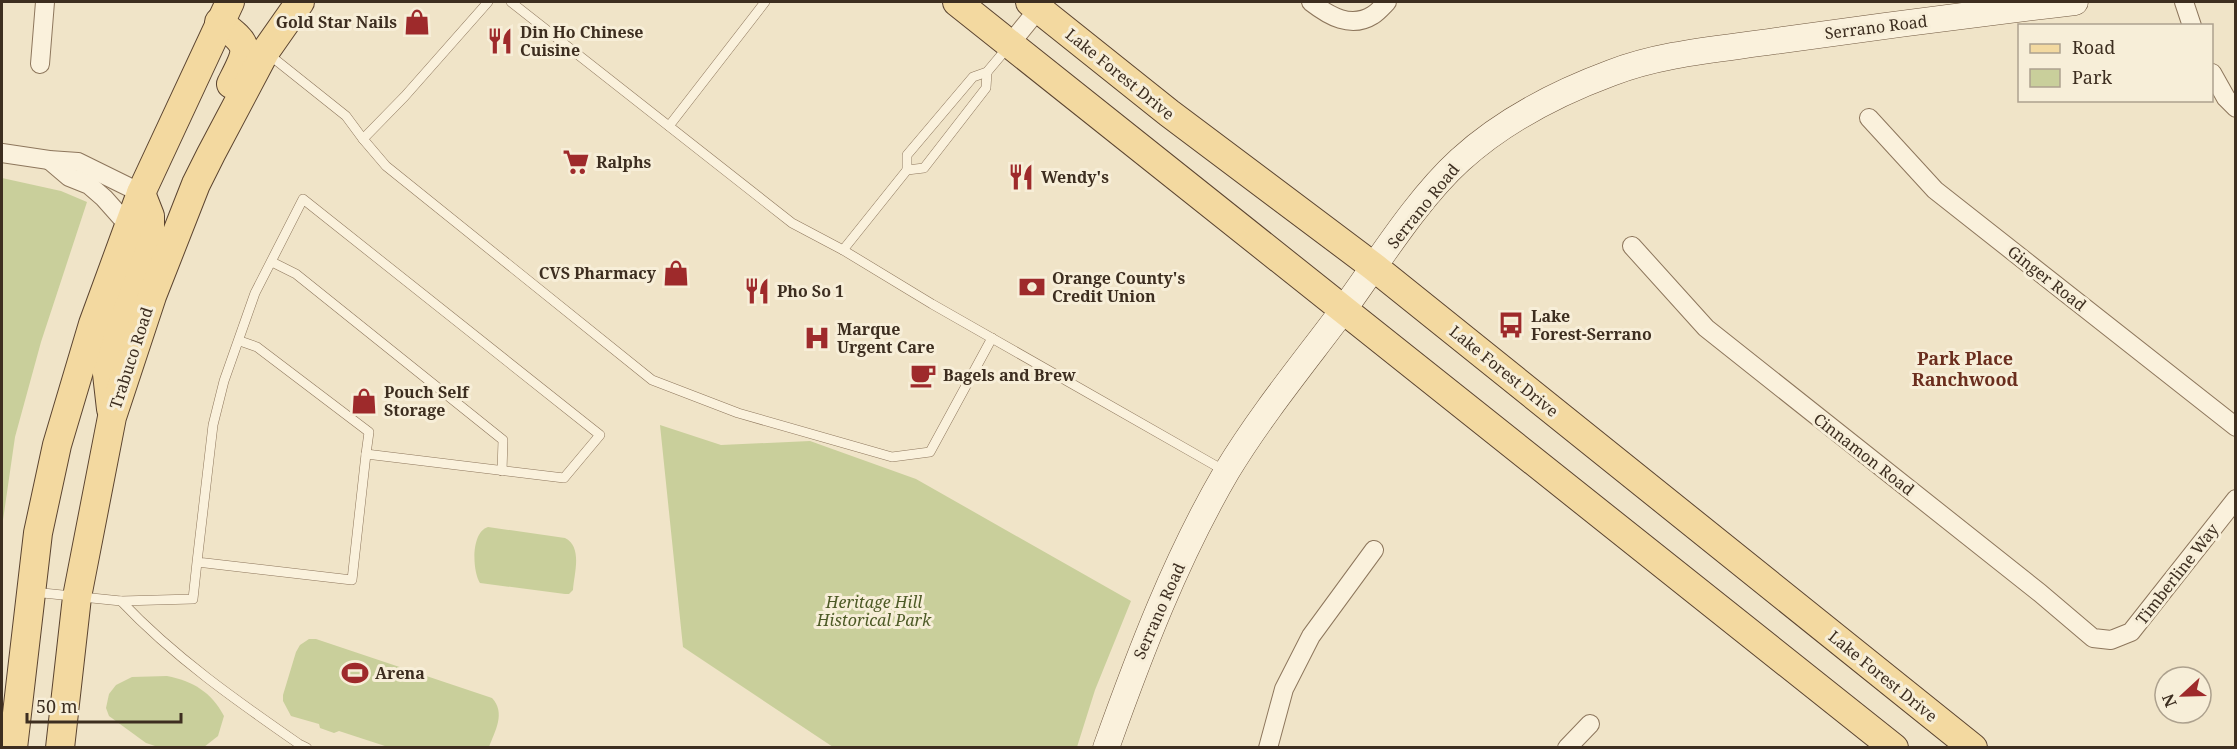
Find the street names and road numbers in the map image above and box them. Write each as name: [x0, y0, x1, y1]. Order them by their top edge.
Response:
street label: Serrano Road: [1823, 10, 1929, 44]
street label: Lake Forest Drive: [1061, 23, 1179, 125]
street label: Serrano Road: [1382, 159, 1464, 253]
street label: Ginger Road: [2003, 240, 2091, 316]
street label: Trabuco Road: [104, 304, 158, 412]
street label: Lake Forest Drive: [1445, 320, 1563, 422]
street label: Cinnamon Road: [1809, 408, 1919, 500]
street label: Timberline Way: [2131, 518, 2224, 629]
street label: Serrano Road: [1128, 559, 1190, 663]
street label: Lake Forest Drive: [1824, 625, 1942, 727]

